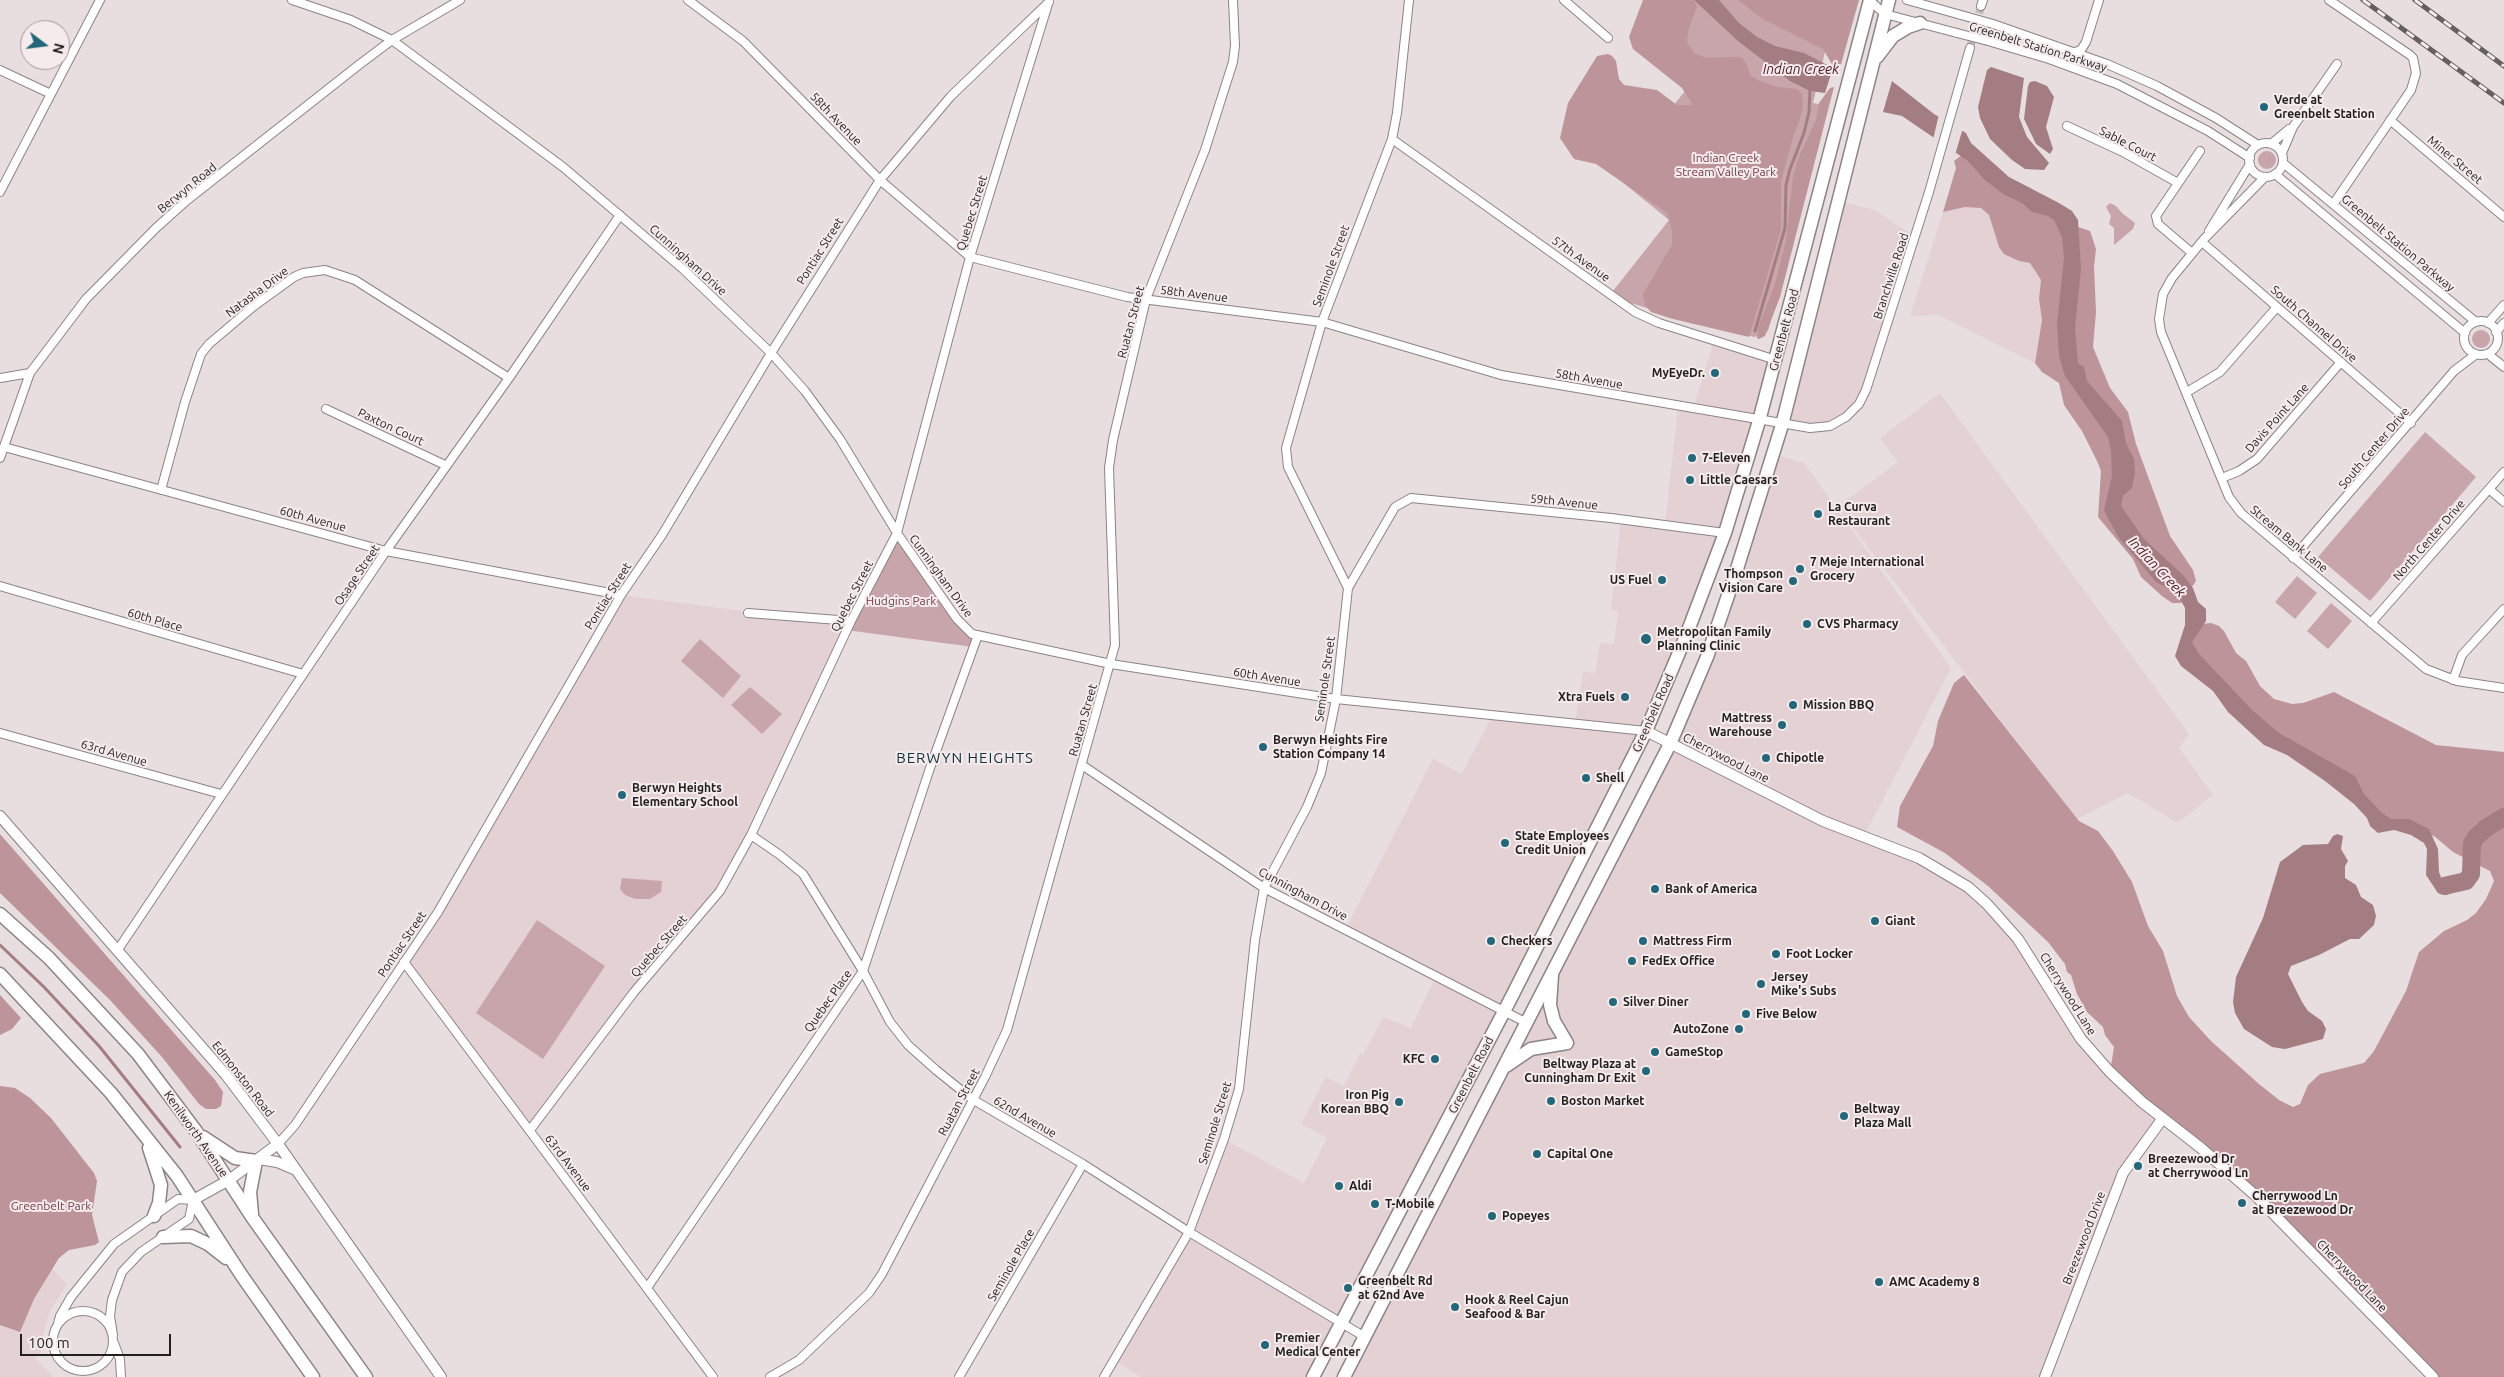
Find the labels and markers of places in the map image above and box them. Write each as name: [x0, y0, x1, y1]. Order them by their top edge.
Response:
place label: Verde at Greenbelt Station: [2274, 93, 2375, 121]
marker: Verde at Greenbelt Station: [2258, 101, 2270, 113]
place label: MyEyeDr.: [1652, 366, 1705, 380]
marker: MyEyeDr.: [1709, 367, 1721, 379]
place label: 7-Eleven: [1702, 451, 1751, 465]
marker: 7-Eleven: [1686, 452, 1698, 464]
place label: Little Caesars: [1700, 473, 1778, 487]
marker: Little Caesars: [1684, 474, 1696, 486]
place label: La Curva Restaurant: [1828, 500, 1890, 528]
marker: La Curva Restaurant: [1812, 508, 1824, 520]
place label: 7 Meje International Grocery: [1810, 555, 1924, 583]
marker: 7 Meje International Grocery: [1794, 563, 1806, 575]
place label: Thompson Vision Care: [1719, 567, 1783, 595]
place label: US Fuel: [1610, 573, 1652, 587]
marker: US Fuel: [1656, 574, 1668, 586]
marker: Thompson Vision Care: [1787, 575, 1799, 587]
place label: CVS Pharmacy: [1817, 617, 1898, 631]
marker: CVS Pharmacy: [1801, 618, 1813, 630]
place label: Metropolitan Family Planning Clinic: [1657, 625, 1771, 653]
marker: Metropolitan Family Planning Clinic: [1639, 632, 1653, 646]
place label: Xtra Fuels: [1558, 690, 1615, 704]
marker: Xtra Fuels: [1619, 691, 1631, 703]
place label: Mission BBQ: [1803, 698, 1874, 712]
marker: Mission BBQ: [1787, 699, 1799, 711]
place label: Mattress Warehouse: [1709, 711, 1772, 739]
marker: Mattress Warehouse: [1776, 719, 1788, 731]
place label: Berwyn Heights Fire Station Company 14: [1273, 733, 1388, 761]
marker: Berwyn Heights Fire Station Company 14: [1257, 741, 1269, 753]
place label: Chipotle: [1776, 751, 1824, 765]
marker: Chipotle: [1760, 752, 1772, 764]
place label: Shell: [1596, 771, 1624, 785]
marker: Shell: [1580, 772, 1592, 784]
place label: Berwyn Heights Elementary School: [632, 781, 738, 809]
marker: Berwyn Heights Elementary School: [616, 789, 628, 801]
place label: State Employees Credit Union: [1515, 829, 1609, 857]
marker: State Employees Credit Union: [1499, 837, 1511, 849]
place label: Bank of America: [1665, 882, 1757, 896]
marker: Bank of America: [1649, 883, 1661, 895]
place label: Giant: [1885, 914, 1915, 928]
marker: Giant: [1869, 915, 1881, 927]
place label: Checkers: [1501, 934, 1552, 948]
place label: Mattress Firm: [1653, 934, 1732, 948]
marker: Checkers: [1485, 935, 1497, 947]
marker: Mattress Firm: [1637, 935, 1649, 947]
place label: Foot Locker: [1786, 947, 1853, 961]
marker: Foot Locker: [1770, 948, 1782, 960]
place label: FedEx Office: [1642, 954, 1715, 968]
marker: FedEx Office: [1626, 955, 1638, 967]
place label: Jersey Mike's Subs: [1771, 970, 1836, 998]
marker: Jersey Mike's Subs: [1755, 978, 1767, 990]
place label: Silver Diner: [1623, 995, 1689, 1009]
marker: Silver Diner: [1607, 996, 1619, 1008]
place label: Five Below: [1756, 1007, 1817, 1021]
marker: Five Below: [1740, 1008, 1752, 1020]
place label: AutoZone: [1673, 1022, 1729, 1036]
marker: AutoZone: [1733, 1023, 1745, 1035]
place label: GameStop: [1665, 1045, 1723, 1059]
marker: GameStop: [1649, 1046, 1661, 1058]
place label: KFC: [1403, 1052, 1425, 1066]
marker: KFC: [1429, 1053, 1441, 1065]
place label: Beltway Plaza at Cunningham Dr Exit: [1524, 1057, 1636, 1085]
marker: Beltway Plaza at Cunningham Dr Exit: [1640, 1065, 1652, 1077]
place label: Iron Pig Korean BBQ: [1321, 1088, 1389, 1116]
place label: Boston Market: [1561, 1094, 1644, 1108]
marker: Boston Market: [1545, 1095, 1557, 1107]
marker: Iron Pig Korean BBQ: [1393, 1096, 1405, 1108]
place label: Beltway Plaza Mall: [1854, 1102, 1911, 1130]
marker: Beltway Plaza Mall: [1838, 1110, 1850, 1122]
place label: Capital One: [1547, 1147, 1613, 1161]
marker: Capital One: [1531, 1148, 1543, 1160]
place label: Breezewood Dr at Cherrywood Ln: [2148, 1152, 2248, 1180]
marker: Breezewood Dr at Cherrywood Ln: [2132, 1160, 2144, 1172]
place label: Aldi: [1349, 1179, 1372, 1193]
marker: Aldi: [1333, 1180, 1345, 1192]
place label: Cherrywood Ln at Breezewood Dr: [2252, 1189, 2353, 1217]
place label: T-Mobile: [1385, 1197, 1434, 1211]
marker: Cherrywood Ln at Breezewood Dr: [2236, 1197, 2248, 1209]
marker: T-Mobile: [1369, 1198, 1381, 1210]
place label: Popeyes: [1502, 1209, 1550, 1223]
marker: Popeyes: [1486, 1210, 1498, 1222]
place label: Greenbelt Rd at 62nd Ave: [1358, 1274, 1433, 1302]
place label: AMC Academy 8: [1889, 1275, 1980, 1289]
marker: AMC Academy 8: [1873, 1276, 1885, 1288]
marker: Greenbelt Rd at 62nd Ave: [1342, 1282, 1354, 1294]
place label: Hook & Reel Cajun Seafood & Bar: [1465, 1293, 1569, 1321]
marker: Hook & Reel Cajun Seafood & Bar: [1449, 1301, 1461, 1313]
place label: Premier Medical Center: [1275, 1331, 1360, 1359]
marker: Premier Medical Center: [1259, 1339, 1271, 1351]

